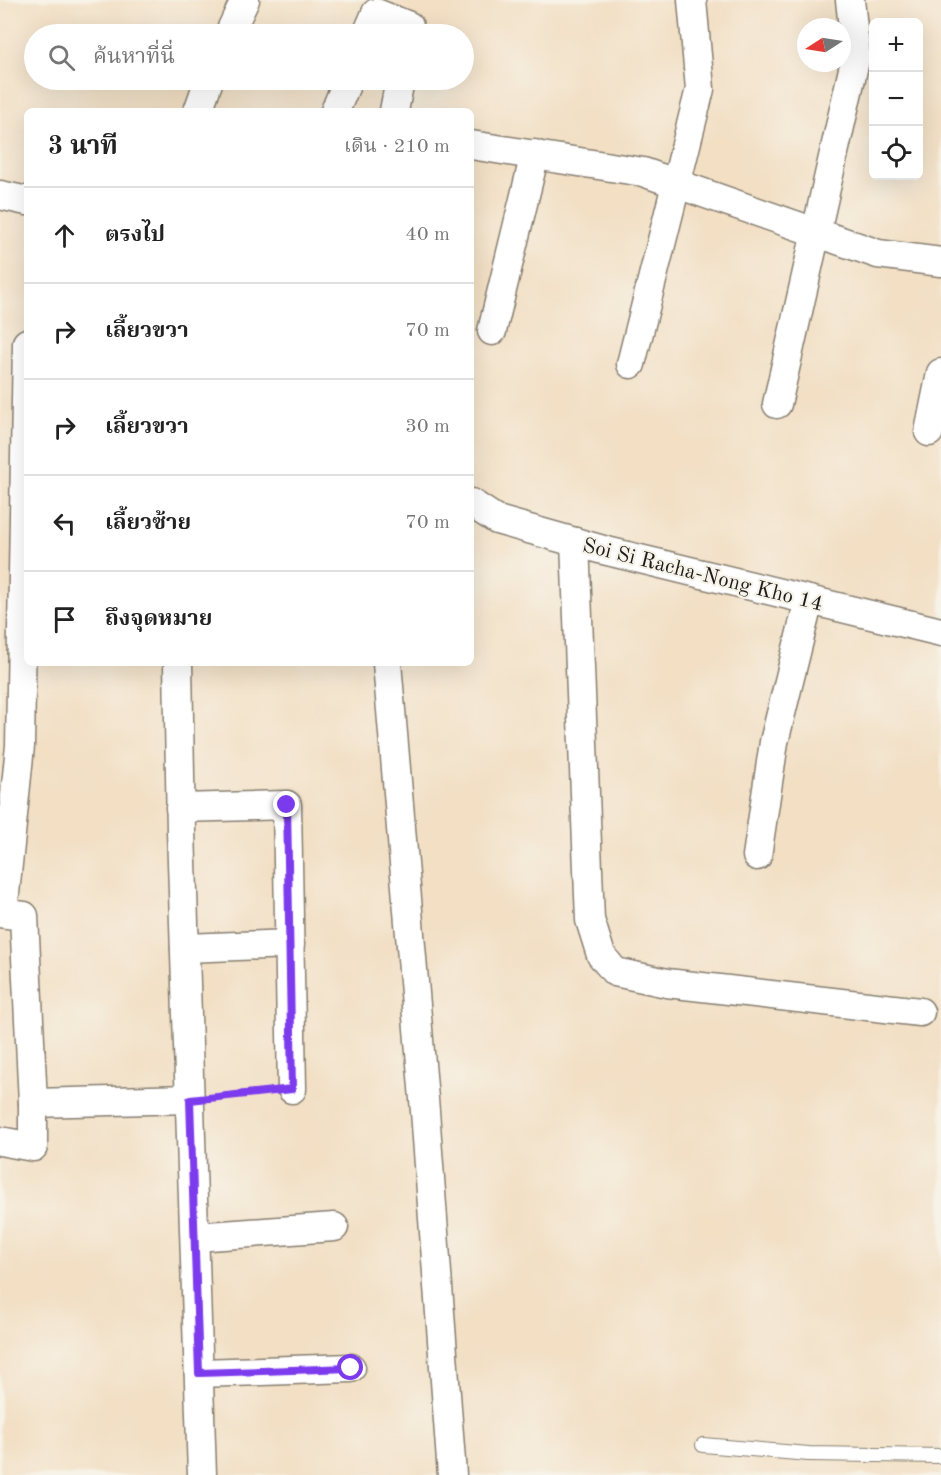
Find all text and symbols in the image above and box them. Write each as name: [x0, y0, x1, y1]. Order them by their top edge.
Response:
north arrow: [797, 18, 851, 72]
map controls: [869, 18, 923, 180]
button: +: [869, 18, 923, 72]
search box: [24, 24, 474, 90]
icon: search: [45, 41, 78, 74]
text: ค้นหาที่นี่: [93, 46, 175, 68]
button: −: [869, 72, 923, 126]
button: locate: [869, 126, 923, 180]
text: 3 นาที: [48, 134, 118, 160]
text: เดิน · 210 m: [344, 137, 450, 157]
icon: ahead: [48, 219, 81, 252]
text: ตรงไป: [105, 224, 165, 246]
text: 40 m: [405, 225, 450, 245]
icon: right: [48, 315, 81, 348]
text: เลี้ยวขวา: [105, 320, 189, 342]
text: 70 m: [405, 321, 450, 341]
icon: right: [48, 411, 81, 444]
text: เลี้ยวขวา: [105, 416, 189, 438]
text: 30 m: [405, 417, 450, 437]
icon: left: [48, 507, 81, 540]
text: เลี้ยวซ้าย: [105, 512, 191, 534]
text: 70 m: [405, 513, 450, 533]
street label: Soi Si Racha-Nong Kho 14: [580, 535, 825, 615]
icon: arrive: [48, 603, 81, 636]
text: ถึงจุดหมาย: [105, 608, 212, 630]
route end: [273, 791, 299, 817]
route start: [337, 1354, 363, 1380]

